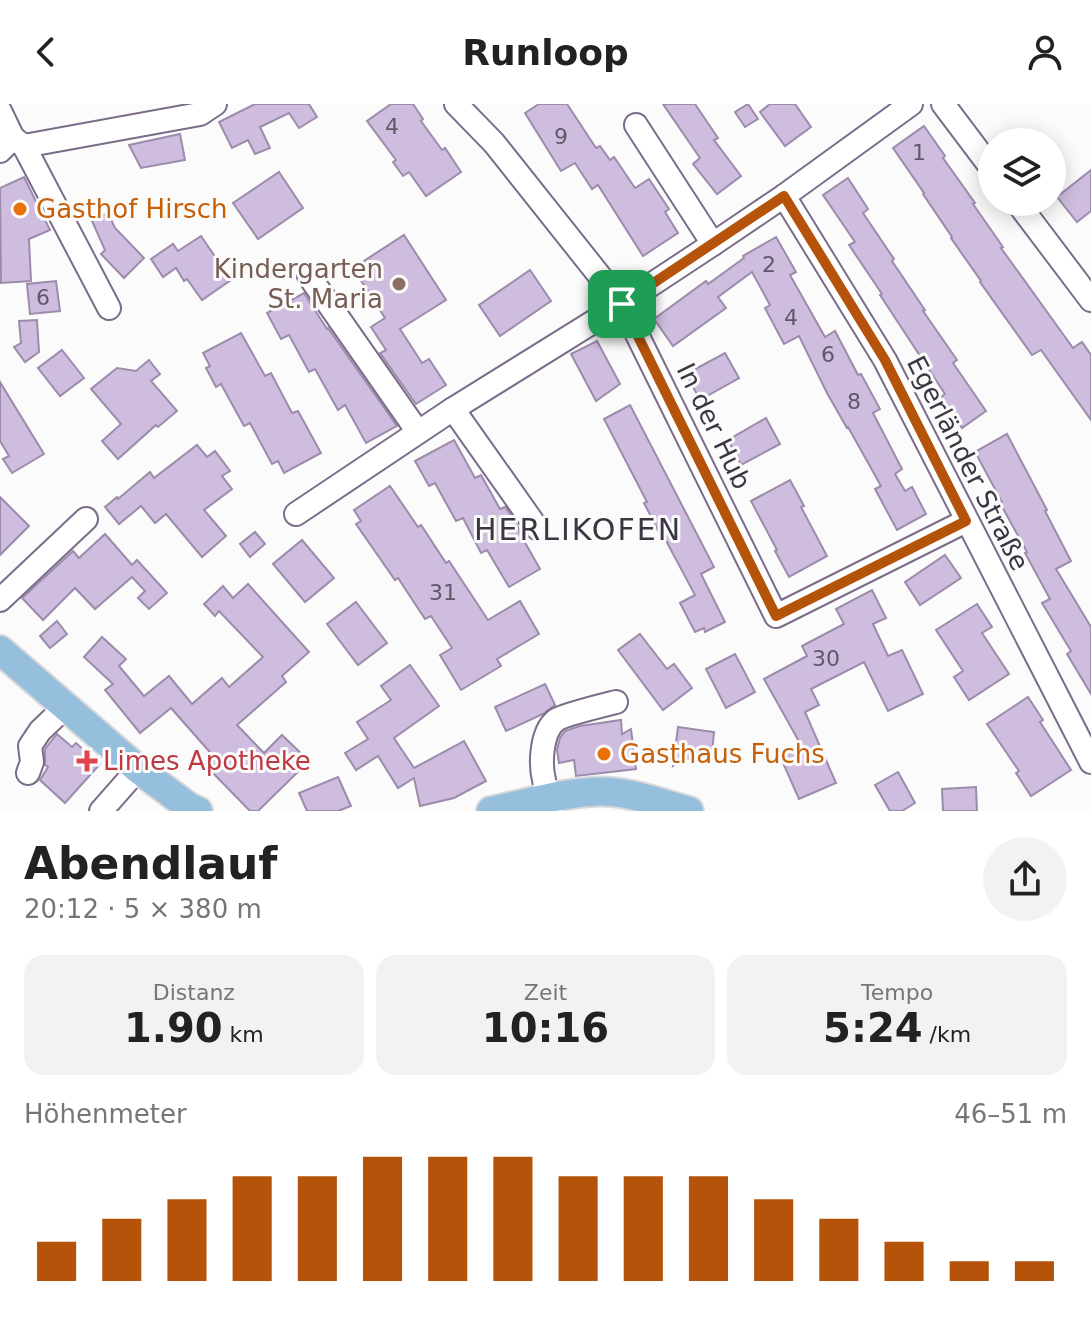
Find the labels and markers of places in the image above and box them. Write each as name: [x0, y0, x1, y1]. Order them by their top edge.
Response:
place label: Gasthof Hirsch: [36, 194, 227, 224]
marker: Gasthof Hirsch: [11, 200, 29, 218]
place label: Kindergarten St. Maria: [214, 254, 383, 314]
pin: [588, 270, 656, 338]
marker: Kindergarten St. Maria: [390, 275, 408, 293]
place label: Gasthaus Fuchs: [620, 739, 825, 769]
marker: Gasthaus Fuchs: [595, 745, 613, 763]
place label: Limes Apotheke: [103, 746, 311, 776]
marker: Limes Apotheke: [78, 752, 96, 770]

